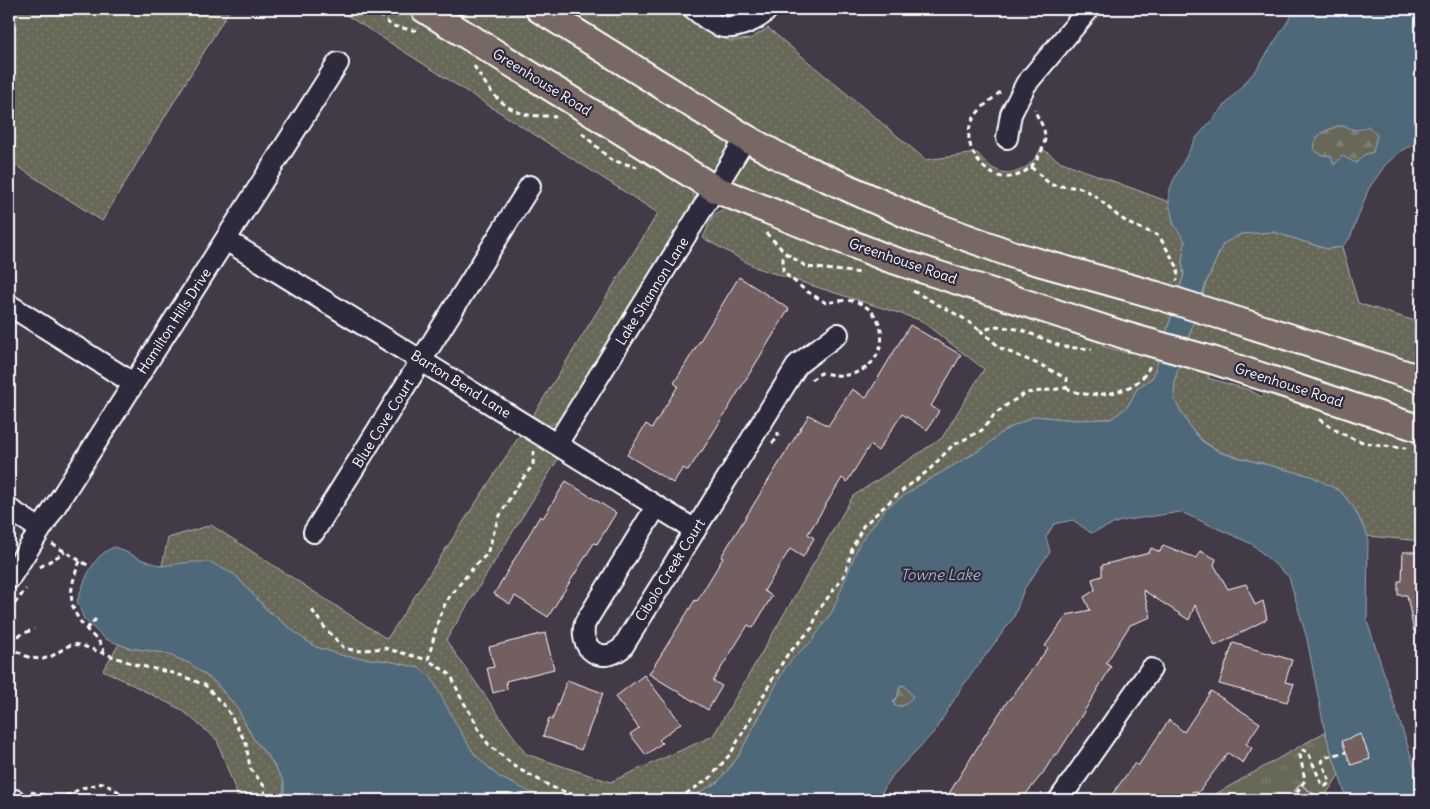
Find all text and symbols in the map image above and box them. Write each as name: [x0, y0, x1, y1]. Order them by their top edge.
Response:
street label: Greenhouse Road: [489, 44, 595, 120]
street label: Lake Shannon Lane: [612, 234, 692, 348]
street label: Greenhouse Road: [847, 234, 959, 288]
street label: Hamilton Hills Drive: [133, 265, 215, 377]
street label: Barton Bend Lane: [408, 346, 514, 422]
street label: Greenhouse Road: [1233, 359, 1345, 411]
street label: Blue Cove Court: [348, 375, 418, 471]
street label: Cibolo Creek Court: [631, 515, 709, 625]
water label: Towne Lake: [900, 565, 981, 584]

